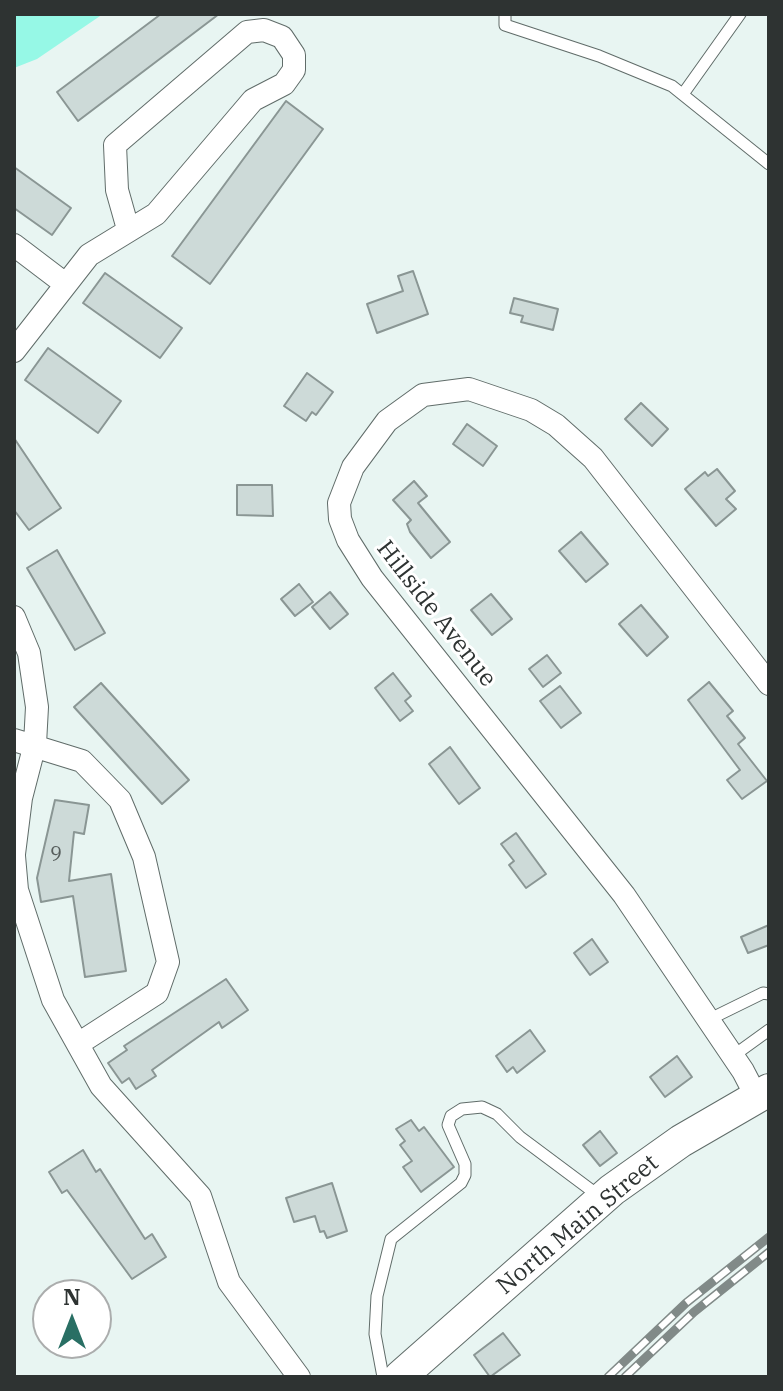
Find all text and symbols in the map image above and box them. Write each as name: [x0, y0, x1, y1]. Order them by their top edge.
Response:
street label: Hillside Avenue: [370, 535, 502, 693]
house number: 9: [50, 843, 62, 867]
street label: North Main Street: [491, 1149, 665, 1301]
north arrow: [32, 1279, 112, 1359]
text: N: [63, 1282, 81, 1311]

